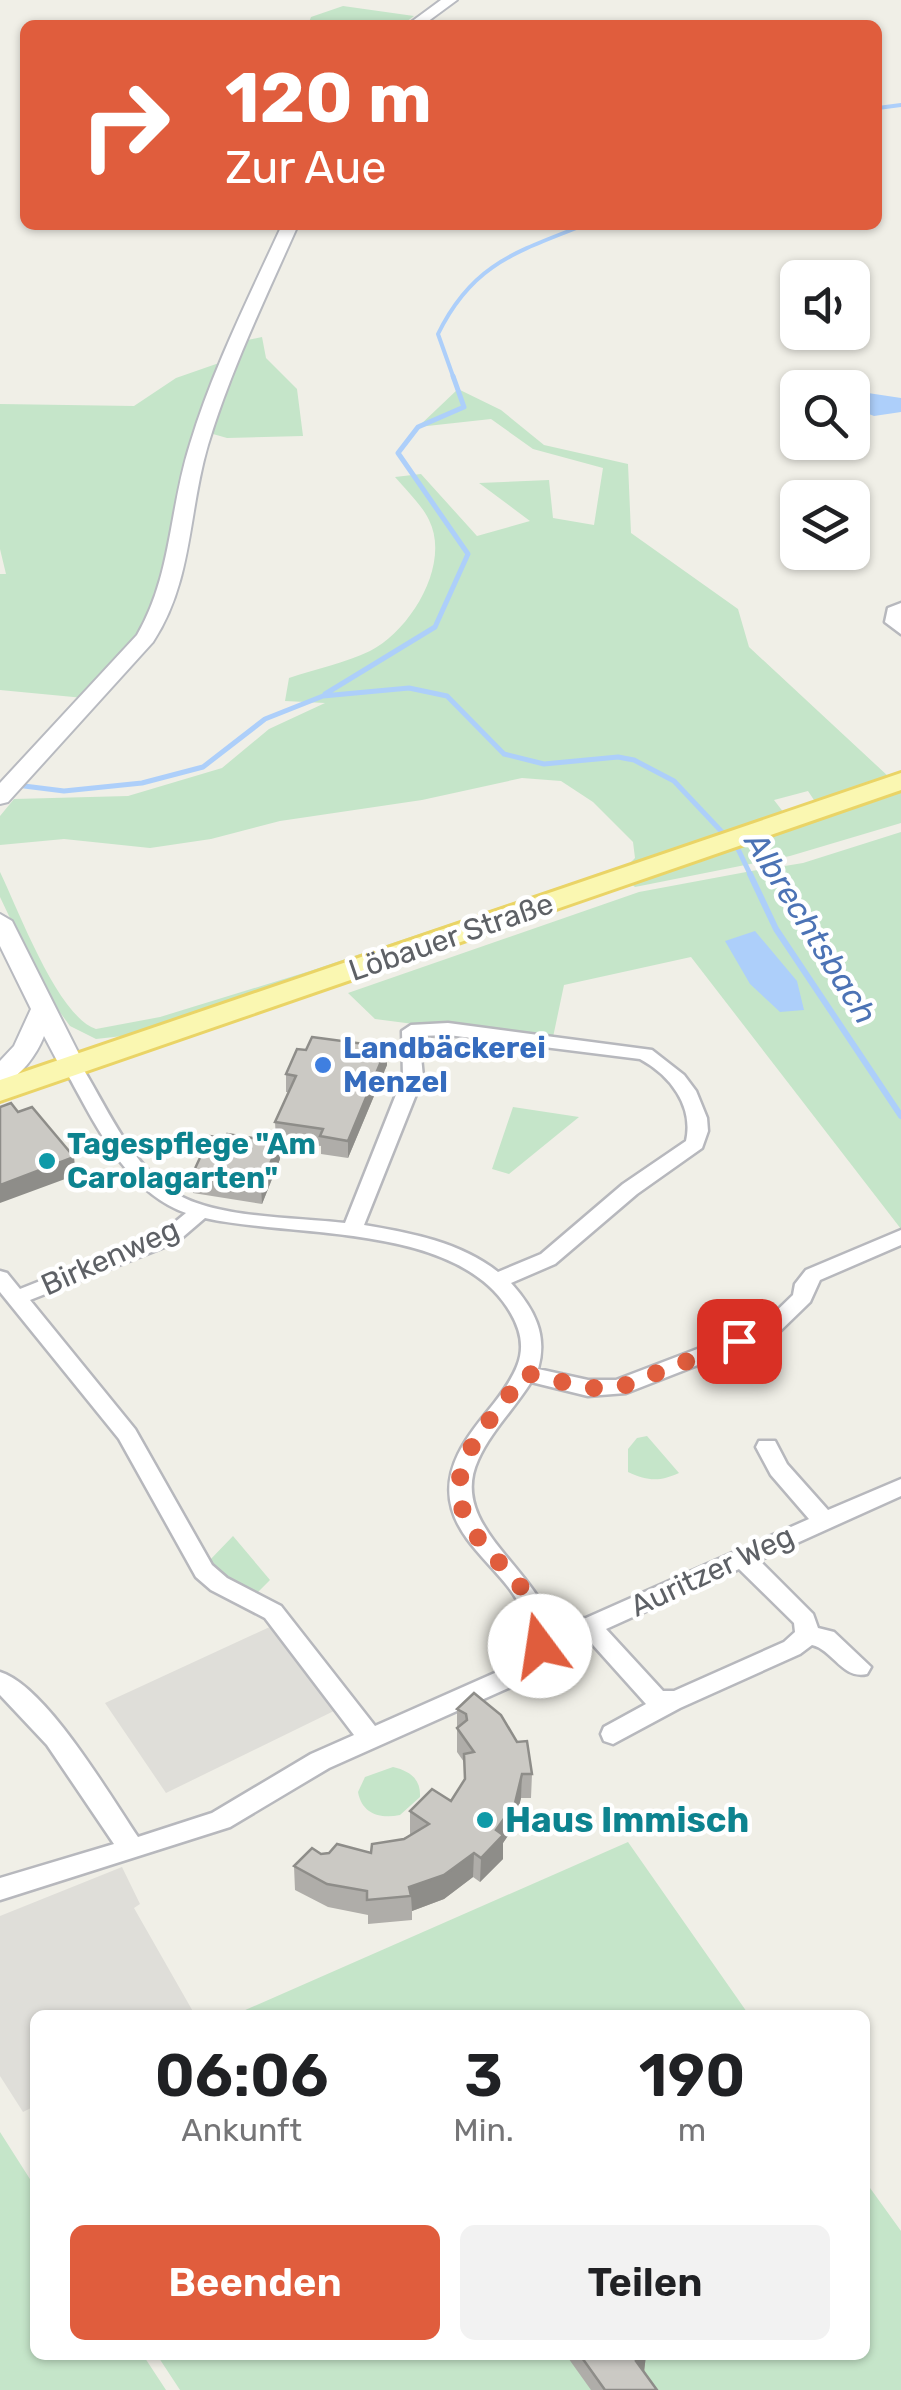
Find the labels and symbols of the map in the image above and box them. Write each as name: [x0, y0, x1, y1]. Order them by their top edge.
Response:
water label: Albrechtsbach: [736, 824, 885, 1031]
street label: Löbauer Straße: [344, 885, 558, 989]
place label: Landbäckerei Menzel: [343, 1030, 546, 1100]
marker: Landbäckerei Menzel: [312, 1054, 334, 1076]
place label: Tagespflege "Am Carolagarten": [67, 1126, 316, 1196]
marker: Tagespflege "Am Carolagarten": [36, 1150, 58, 1172]
street label: Birkenweg: [36, 1211, 184, 1303]
pin: [697, 1299, 782, 1384]
street label: Auritzer Weg: [625, 1518, 799, 1624]
position arrow: [488, 1594, 592, 1698]
place label: Haus Immisch: [505, 1799, 749, 1841]
marker: Haus Immisch: [474, 1809, 496, 1831]

